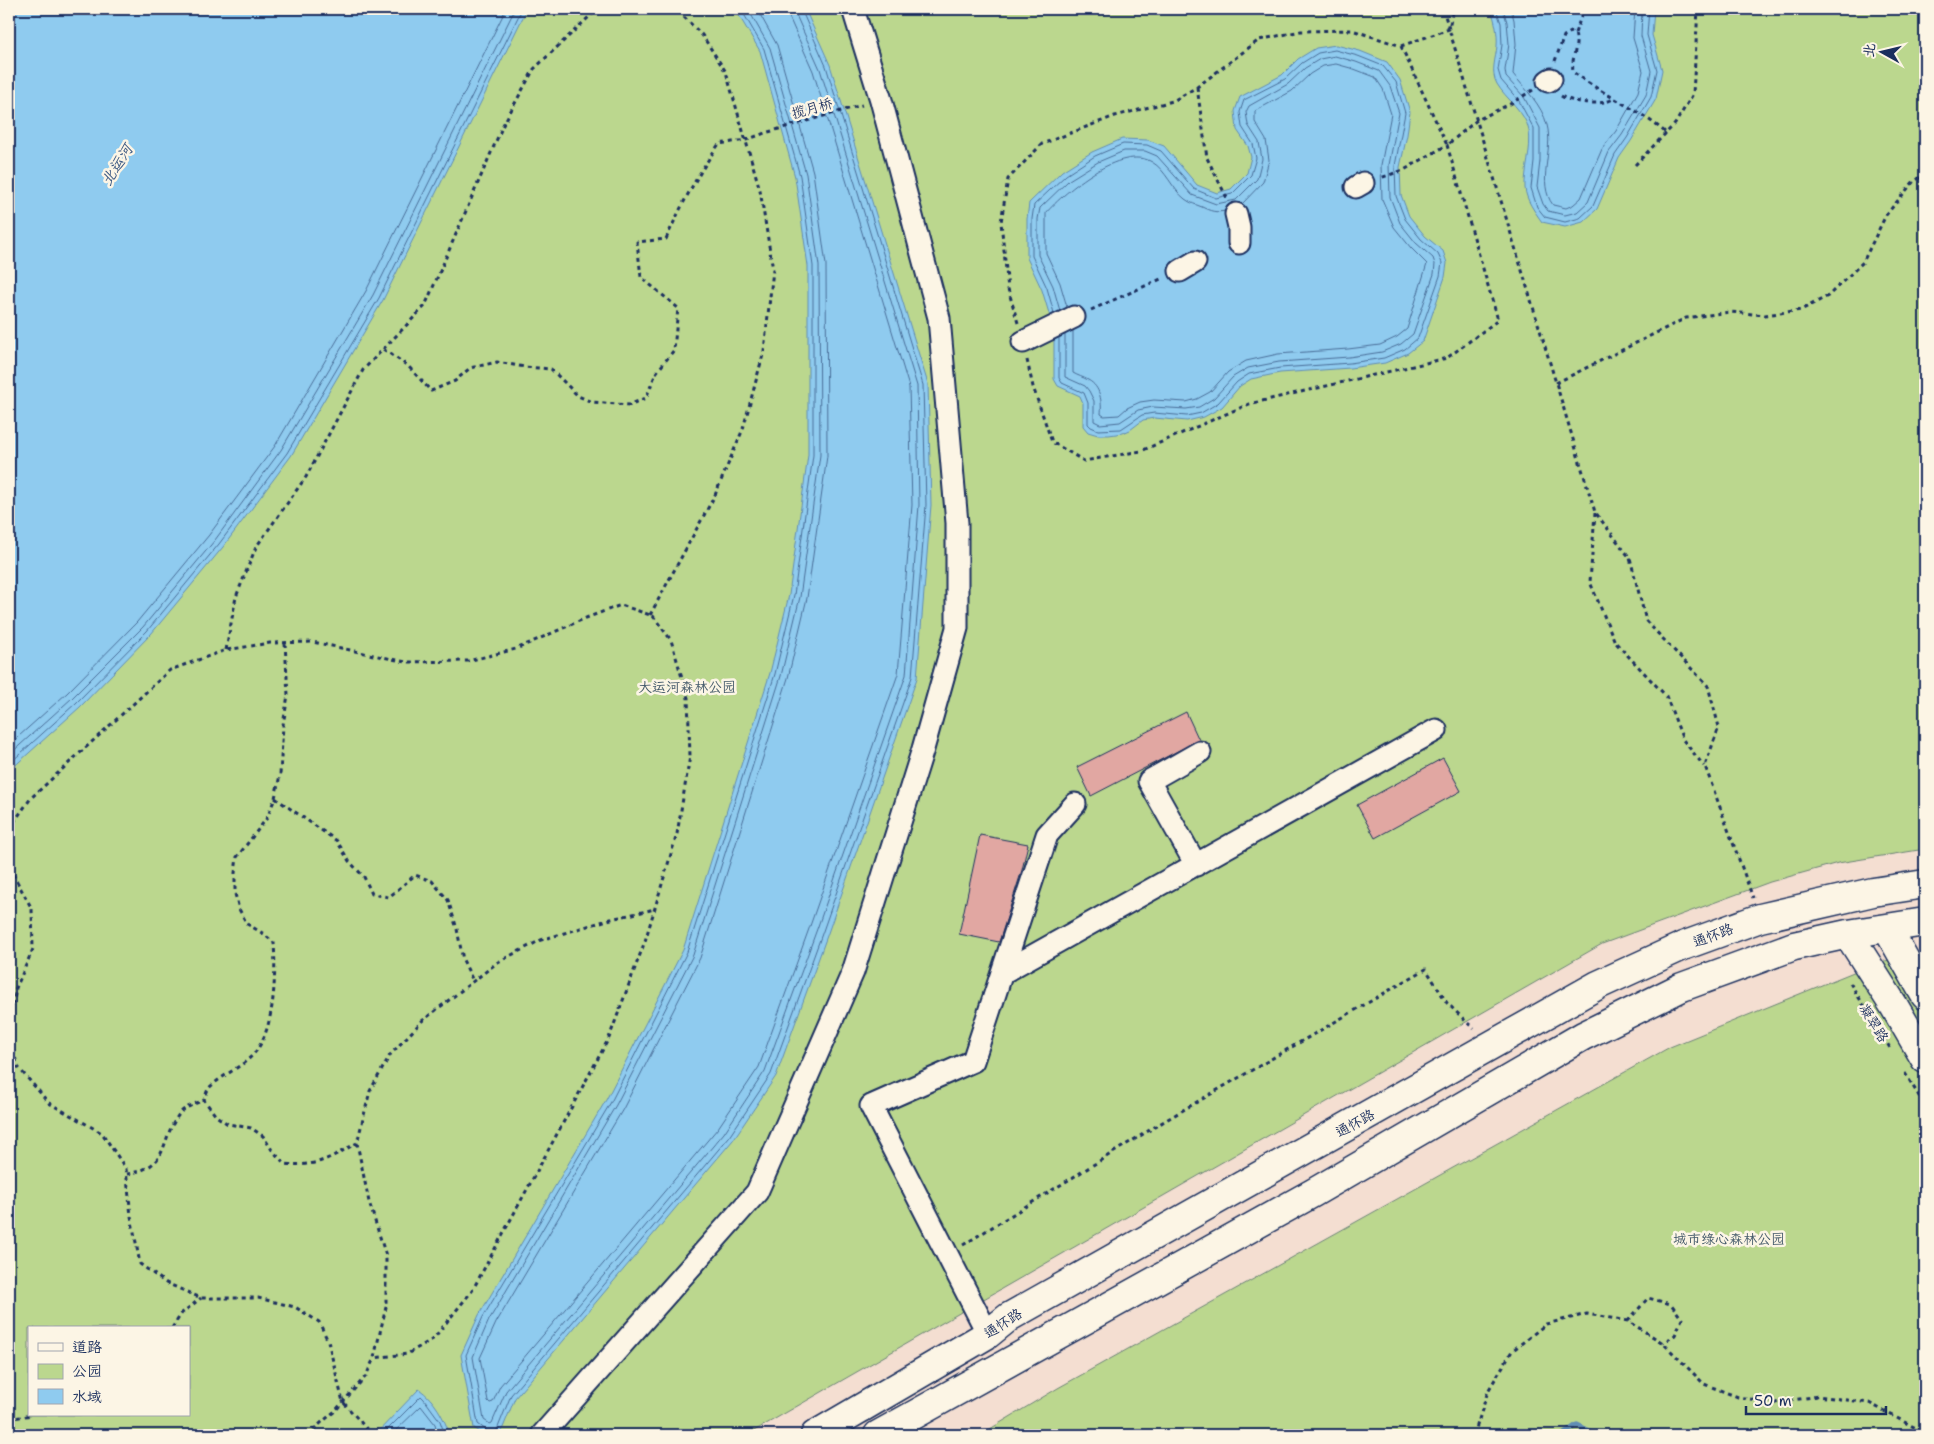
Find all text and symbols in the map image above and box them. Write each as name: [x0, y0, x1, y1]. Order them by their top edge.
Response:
north arrow: [1856, 28, 1906, 78]
text: 北: [1859, 42, 1879, 58]
street label: 揽月桥: [789, 94, 835, 122]
water label: 北运河: [97, 138, 139, 189]
park label: 大运河森林公园: [638, 678, 736, 696]
street label: 通怀路: [1690, 919, 1736, 951]
street label: 凝翠路: [1855, 1000, 1893, 1046]
street label: 通怀路: [1332, 1105, 1378, 1141]
park label: 城市绿心森林公园: [1673, 1230, 1785, 1248]
street label: 通怀路: [980, 1304, 1026, 1342]
legend: [28, 1326, 190, 1416]
text: 道路: [72, 1337, 102, 1357]
text: 公园: [72, 1361, 102, 1381]
scale bar: [1746, 1384, 1886, 1416]
text: 水域: [72, 1387, 102, 1407]
text: 50 m: [1754, 1391, 1792, 1411]

